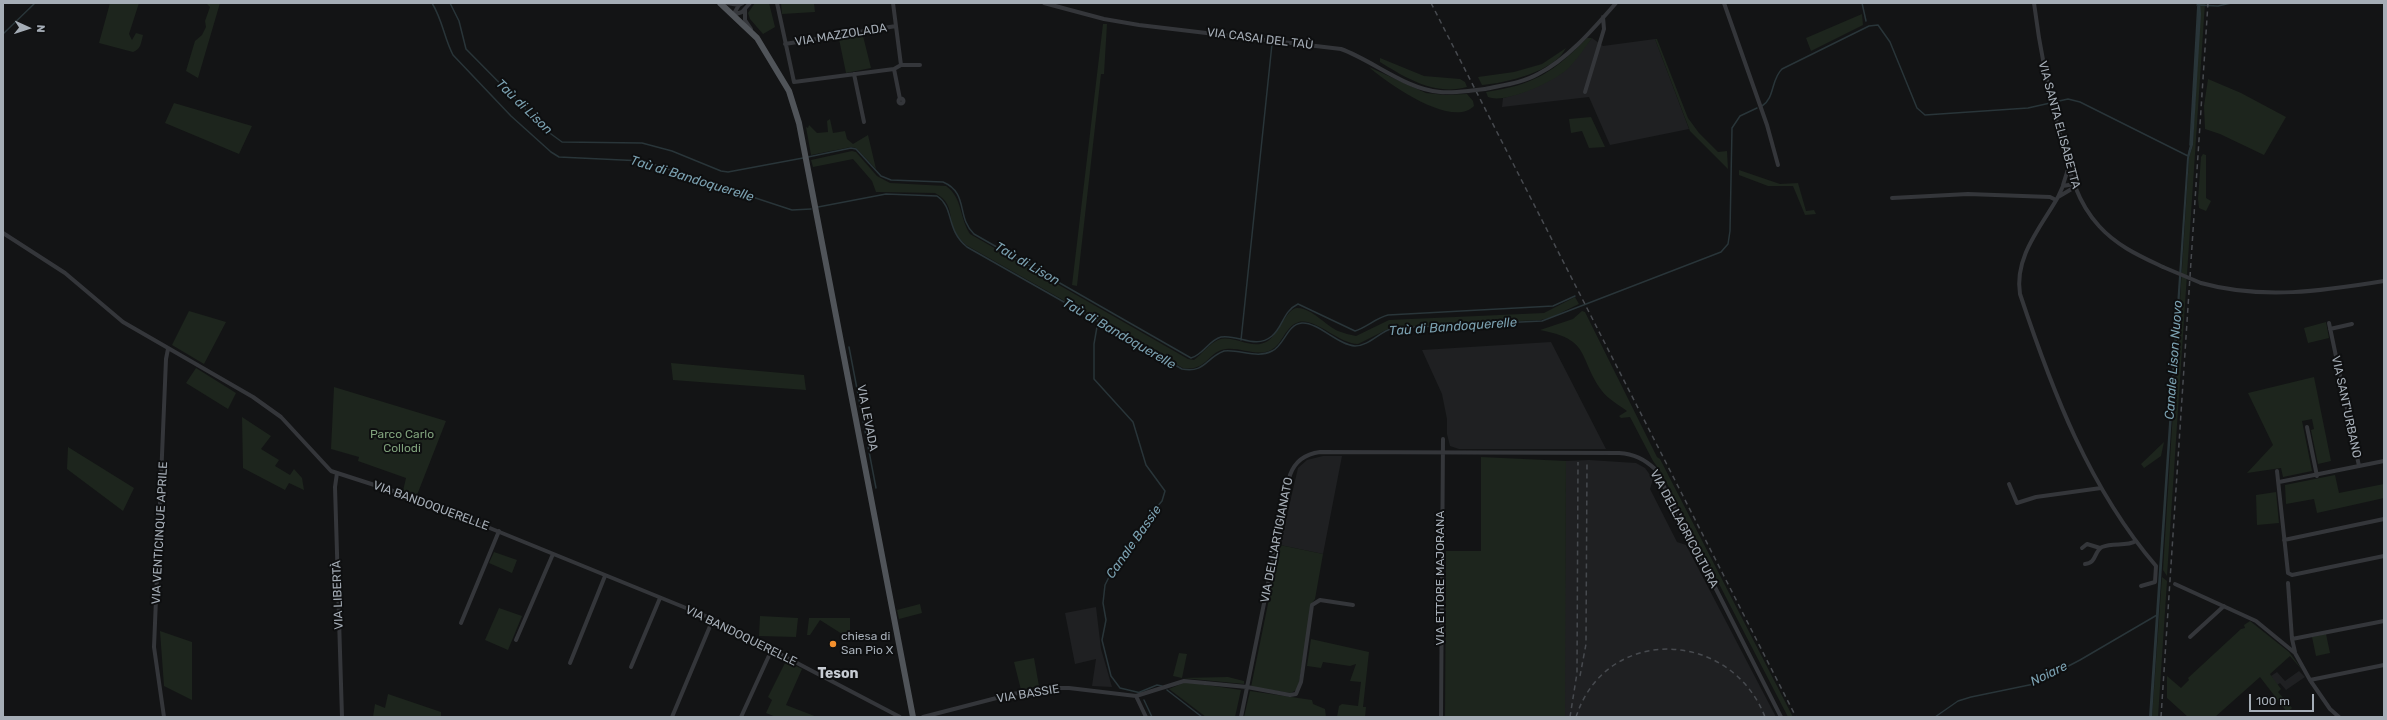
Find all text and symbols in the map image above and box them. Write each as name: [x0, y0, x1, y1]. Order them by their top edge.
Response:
north arrow: [8, 8, 48, 48]
street label: VIA MAZZOLADA: [794, 21, 888, 49]
text: N: [34, 24, 47, 33]
street label: VIA CASAI DEL TAÙ: [1206, 25, 1314, 53]
street label: VIA SANTA ELISABETTA: [2035, 59, 2083, 191]
water label: Taù di Lison: [492, 76, 556, 138]
water label: Taù di Bandoquerelle: [628, 153, 756, 205]
water label: Taù di Lison: [992, 239, 1062, 289]
water label: Taù di Bandoquerelle: [1060, 295, 1178, 373]
water label: Canale Lison Nuovo: [2162, 300, 2186, 420]
water label: Taù di Bandoquerelle: [1389, 315, 1517, 339]
street label: VIA SANT'URBANO: [2328, 355, 2364, 459]
street label: VIA LEVADA: [853, 383, 881, 453]
park label: Parco Carlo Collodi: [370, 428, 434, 456]
street label: VIA VENTICINQUE APRILE: [149, 461, 171, 605]
street label: VIA DELL'AGRICOLTURA: [1647, 468, 1721, 590]
street label: VIA DELL'ARTIGIANATO: [1258, 476, 1296, 604]
street label: VIA BANDOQUERELLE: [371, 478, 491, 534]
water label: Canale Bassie: [1103, 503, 1165, 581]
street label: VIA ETTORE MAJORANA: [1434, 511, 1448, 645]
street label: VIA LIBERTÀ: [330, 560, 346, 630]
street label: VIA BANDOQUERELLE: [683, 603, 799, 669]
place label: chiesa di San Pio X: [841, 630, 893, 658]
marker: chiesa di San Pio X: [828, 639, 838, 649]
water label: Noiare: [2028, 658, 2070, 690]
district label: Teson: [817, 666, 859, 682]
street label: VIA BASSIE: [996, 682, 1060, 706]
scale bar: [2251, 686, 2316, 712]
text: 100 m: [2256, 694, 2290, 708]

